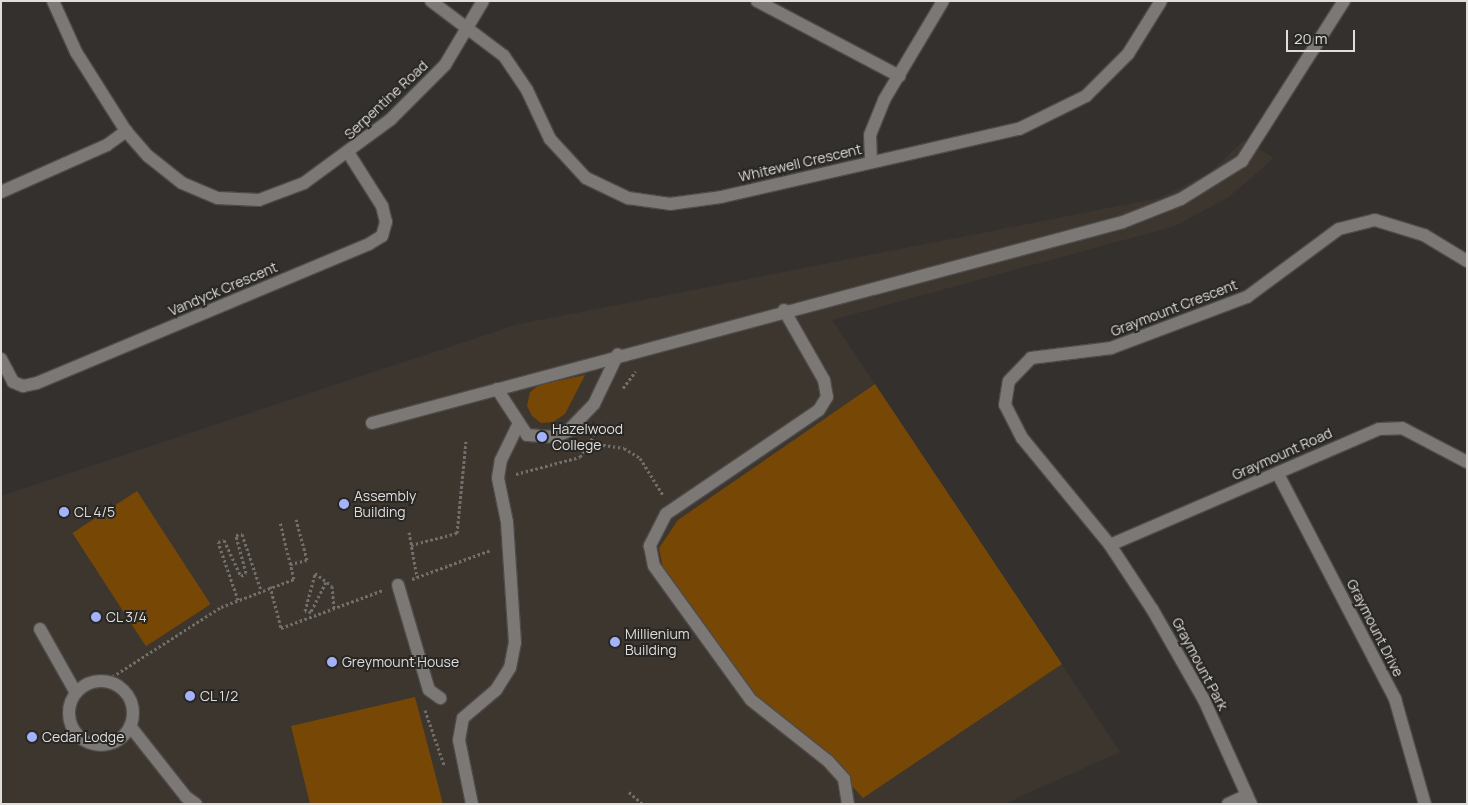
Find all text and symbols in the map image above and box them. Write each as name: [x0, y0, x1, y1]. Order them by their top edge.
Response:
scale bar: [1288, 20, 1357, 52]
text: 20 m: [1294, 28, 1327, 49]
street label: Serpentine Road: [341, 57, 431, 143]
street label: Whitewell Crescent: [737, 141, 863, 185]
street label: Vandyck Crescent: [166, 258, 280, 320]
street label: Graymount Crescent: [1108, 276, 1240, 340]
place label: Hazelwood College: [552, 421, 623, 454]
street label: Graymount Road: [1229, 424, 1335, 484]
marker: Hazelwood College: [536, 431, 548, 443]
place label: Assembly Building: [354, 488, 416, 520]
marker: Assembly Building: [338, 498, 350, 510]
place label: CL 4/5: [74, 504, 116, 520]
marker: CL 4/5: [58, 506, 70, 518]
street label: Graymount Drive: [1343, 576, 1407, 680]
place label: CL 3/4: [106, 609, 147, 625]
marker: CL 3/4: [90, 611, 102, 623]
street label: Graymount Park: [1169, 615, 1231, 713]
place label: Millienium Building: [625, 626, 690, 658]
marker: Millienium Building: [609, 636, 621, 648]
place label: Greymount House: [342, 654, 459, 670]
marker: Greymount House: [326, 656, 338, 668]
place label: CL 1/2: [200, 688, 239, 704]
marker: CL 1/2: [184, 690, 196, 702]
place label: Cedar Lodge: [42, 729, 124, 745]
marker: Cedar Lodge: [26, 731, 38, 743]

